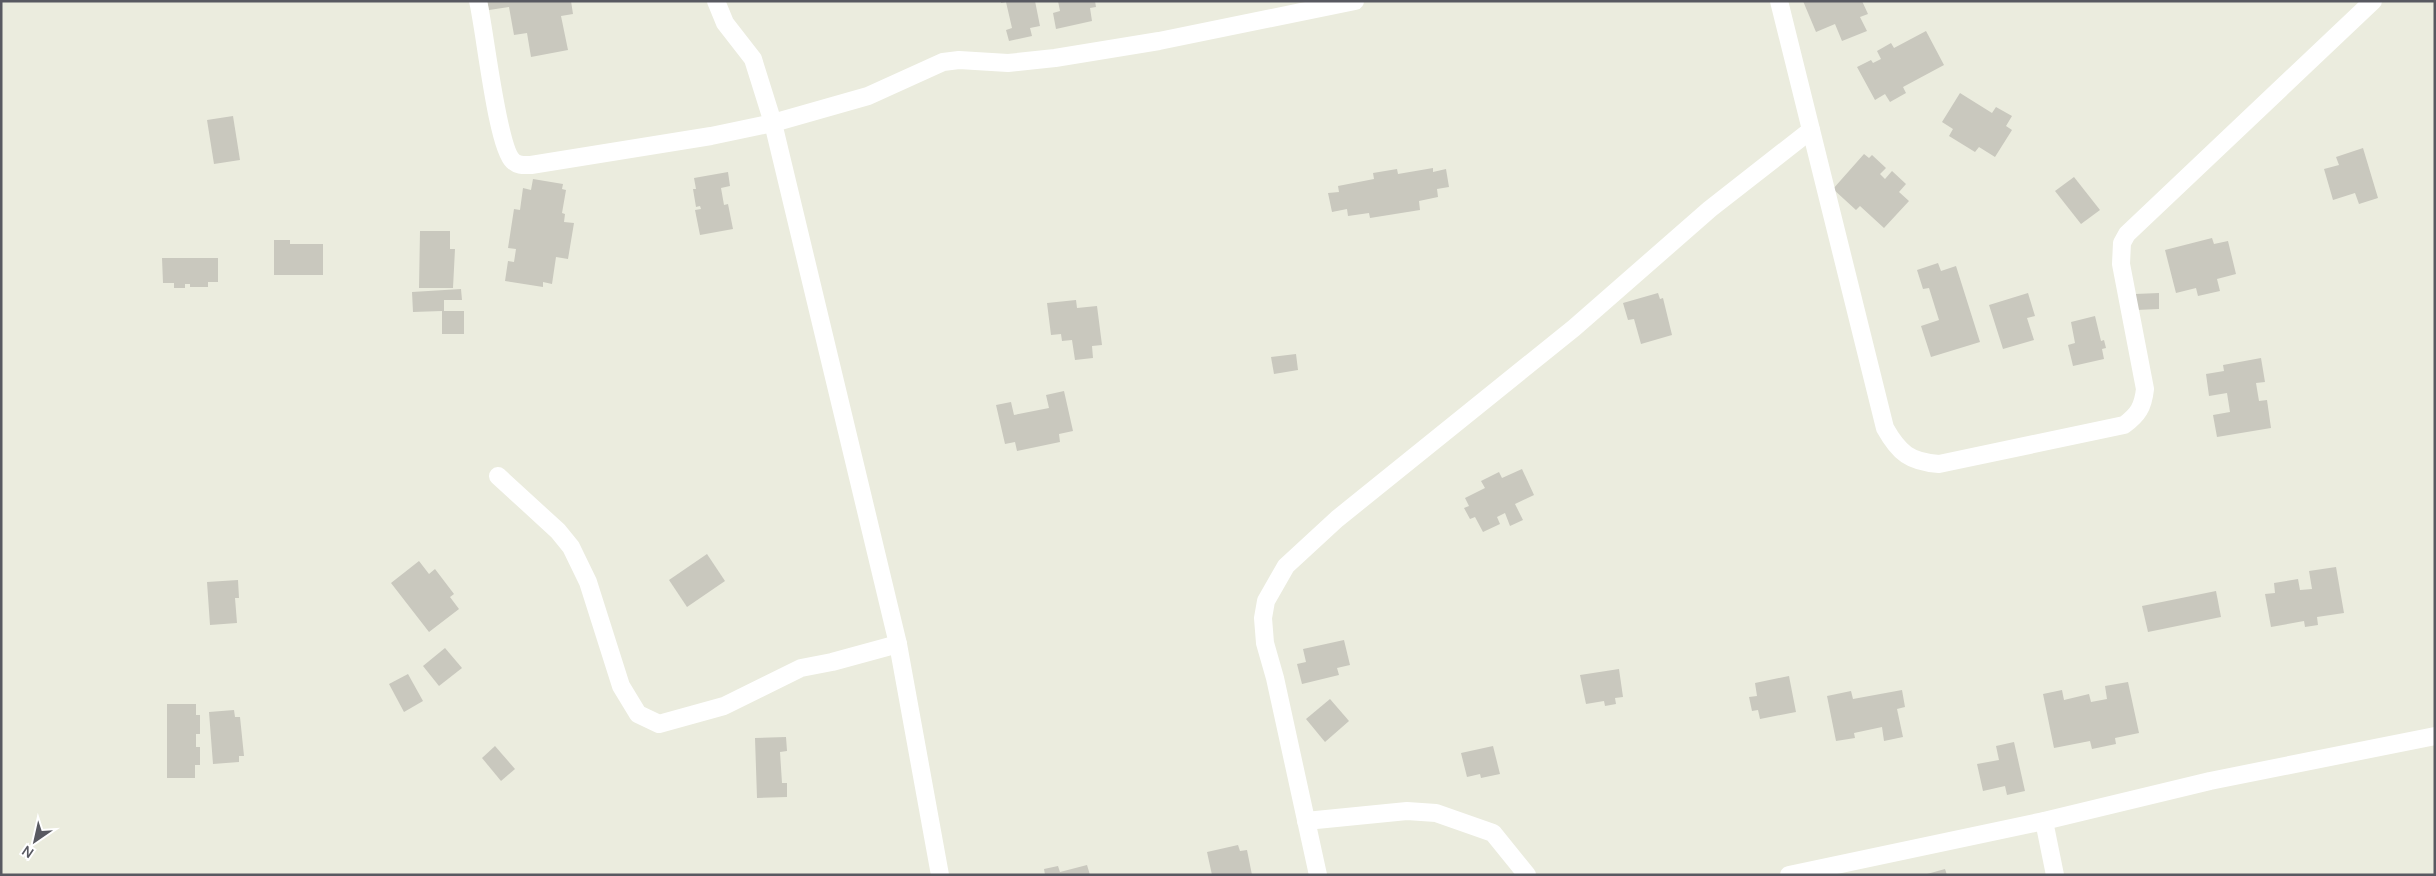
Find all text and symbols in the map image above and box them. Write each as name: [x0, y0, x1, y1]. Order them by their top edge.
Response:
north arrow: [10, 816, 60, 866]
text: N: [18, 842, 37, 863]

